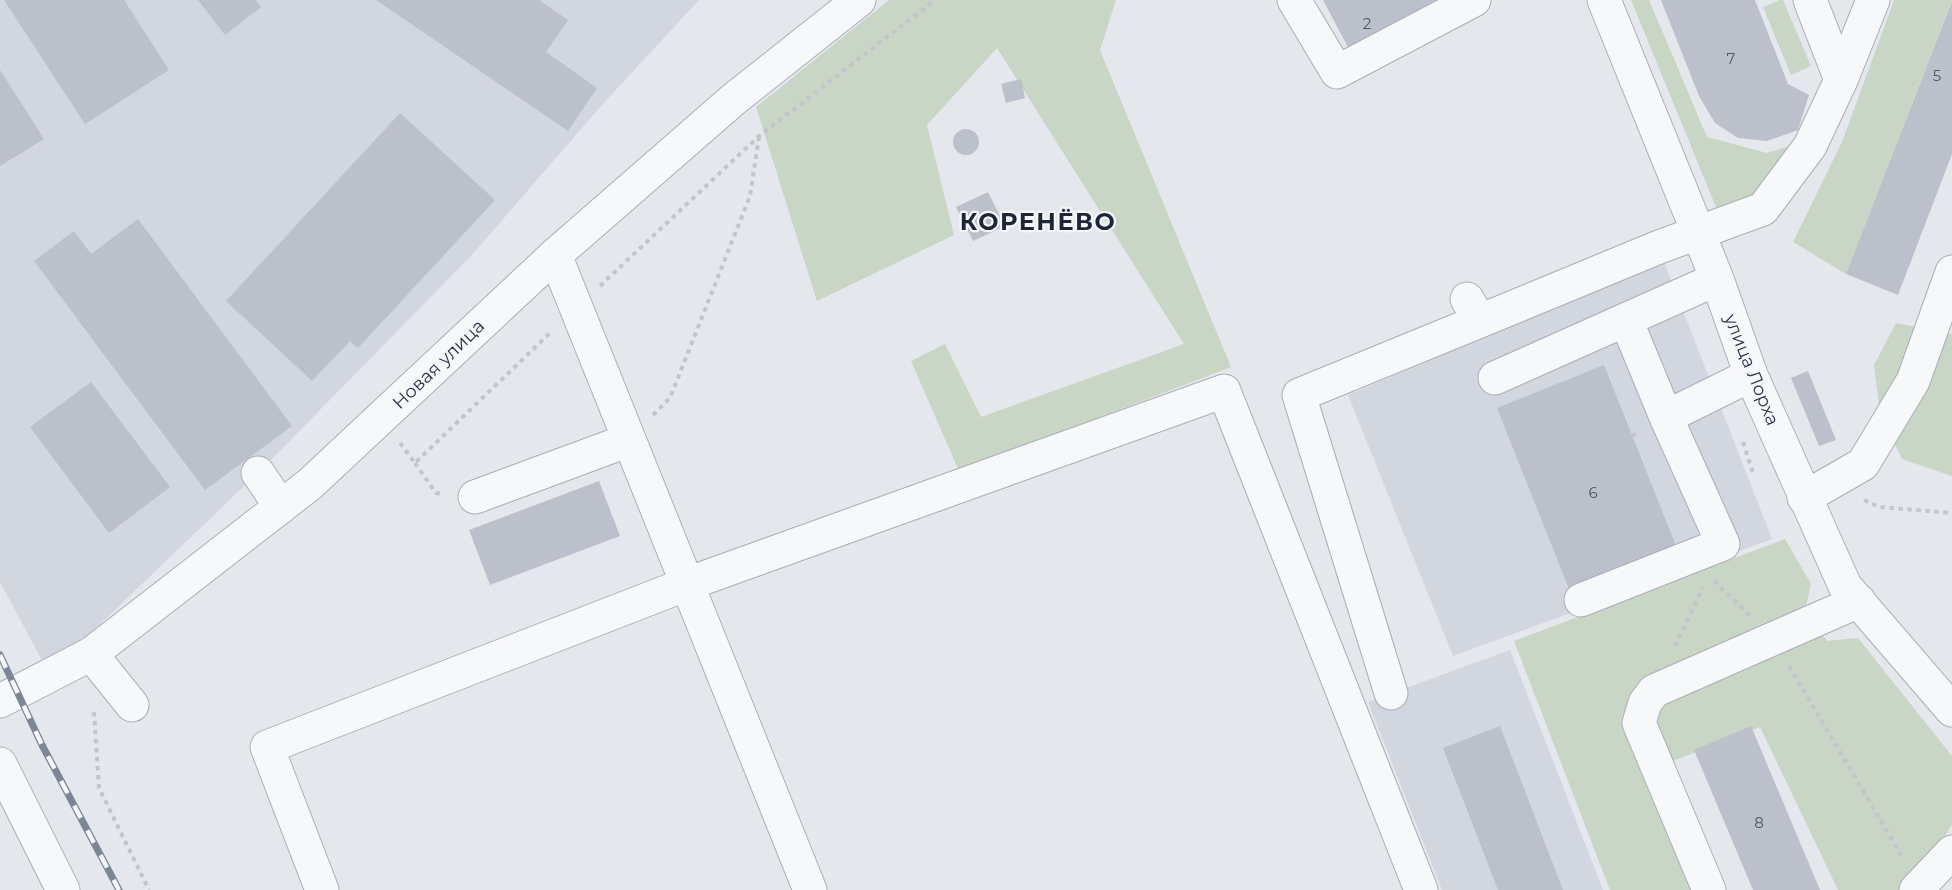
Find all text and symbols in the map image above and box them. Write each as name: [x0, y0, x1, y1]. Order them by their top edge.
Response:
house number: 2: [1363, 16, 1371, 34]
house number: 7: [1727, 51, 1735, 69]
house number: 5: [1933, 68, 1941, 86]
district label: КОРЕНЁВО: [960, 209, 1116, 237]
street label: улица Лорха: [1719, 311, 1783, 429]
street label: Новая улица: [389, 316, 489, 414]
house number: 6: [1588, 485, 1598, 503]
house number: 8: [1754, 815, 1764, 833]

